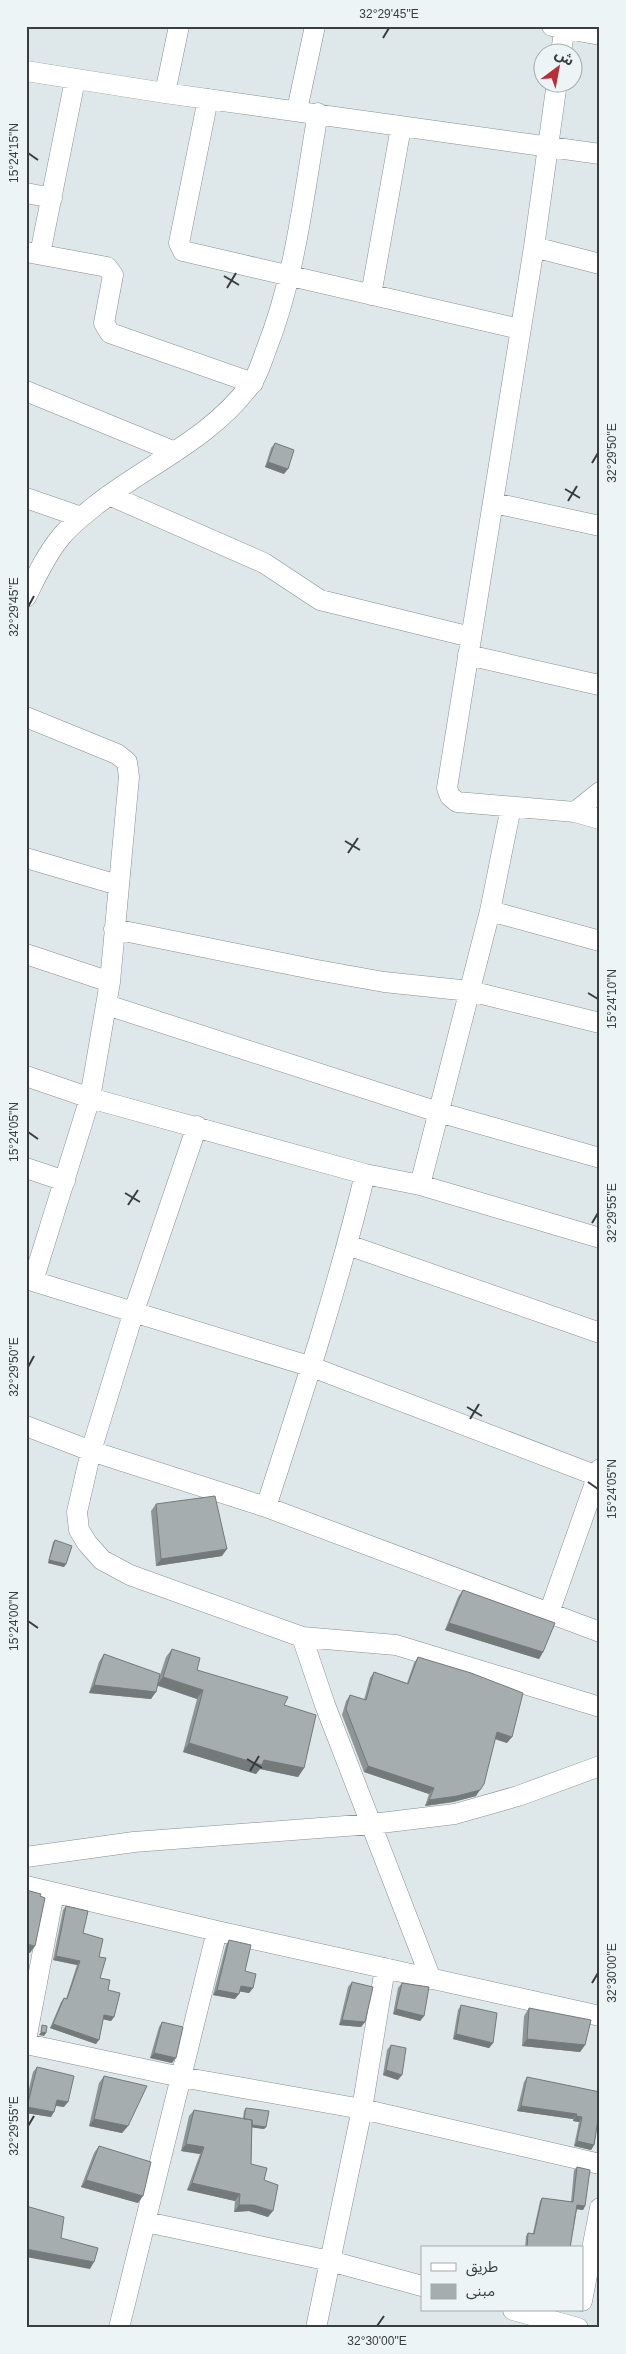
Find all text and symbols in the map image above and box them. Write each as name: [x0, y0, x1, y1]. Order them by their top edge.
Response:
text: 32°29'45"E: [359, 7, 419, 21]
north arrow: [534, 42, 584, 92]
text: ش: [553, 45, 577, 69]
text: 15°24'15"N: [7, 123, 21, 183]
text: 32°29'50"E: [605, 423, 619, 483]
text: 32°29'45"E: [7, 577, 21, 637]
text: 15°24'10"N: [605, 969, 619, 1029]
text: 15°24'05"N: [7, 1102, 21, 1162]
text: 32°29'55"E: [605, 1183, 619, 1243]
text: 32°29'50"E: [7, 1337, 21, 1397]
text: 15°24'05"N: [605, 1459, 619, 1519]
text: 15°24'00"N: [7, 1591, 21, 1651]
text: 32°30'00"E: [605, 1943, 619, 2003]
text: 32°29'55"E: [7, 2096, 21, 2156]
legend: [421, 2246, 584, 2312]
text: طريق: [466, 2258, 498, 2277]
text: مبنى: [466, 2282, 495, 2300]
text: 32°30'00"E: [347, 2334, 407, 2348]

